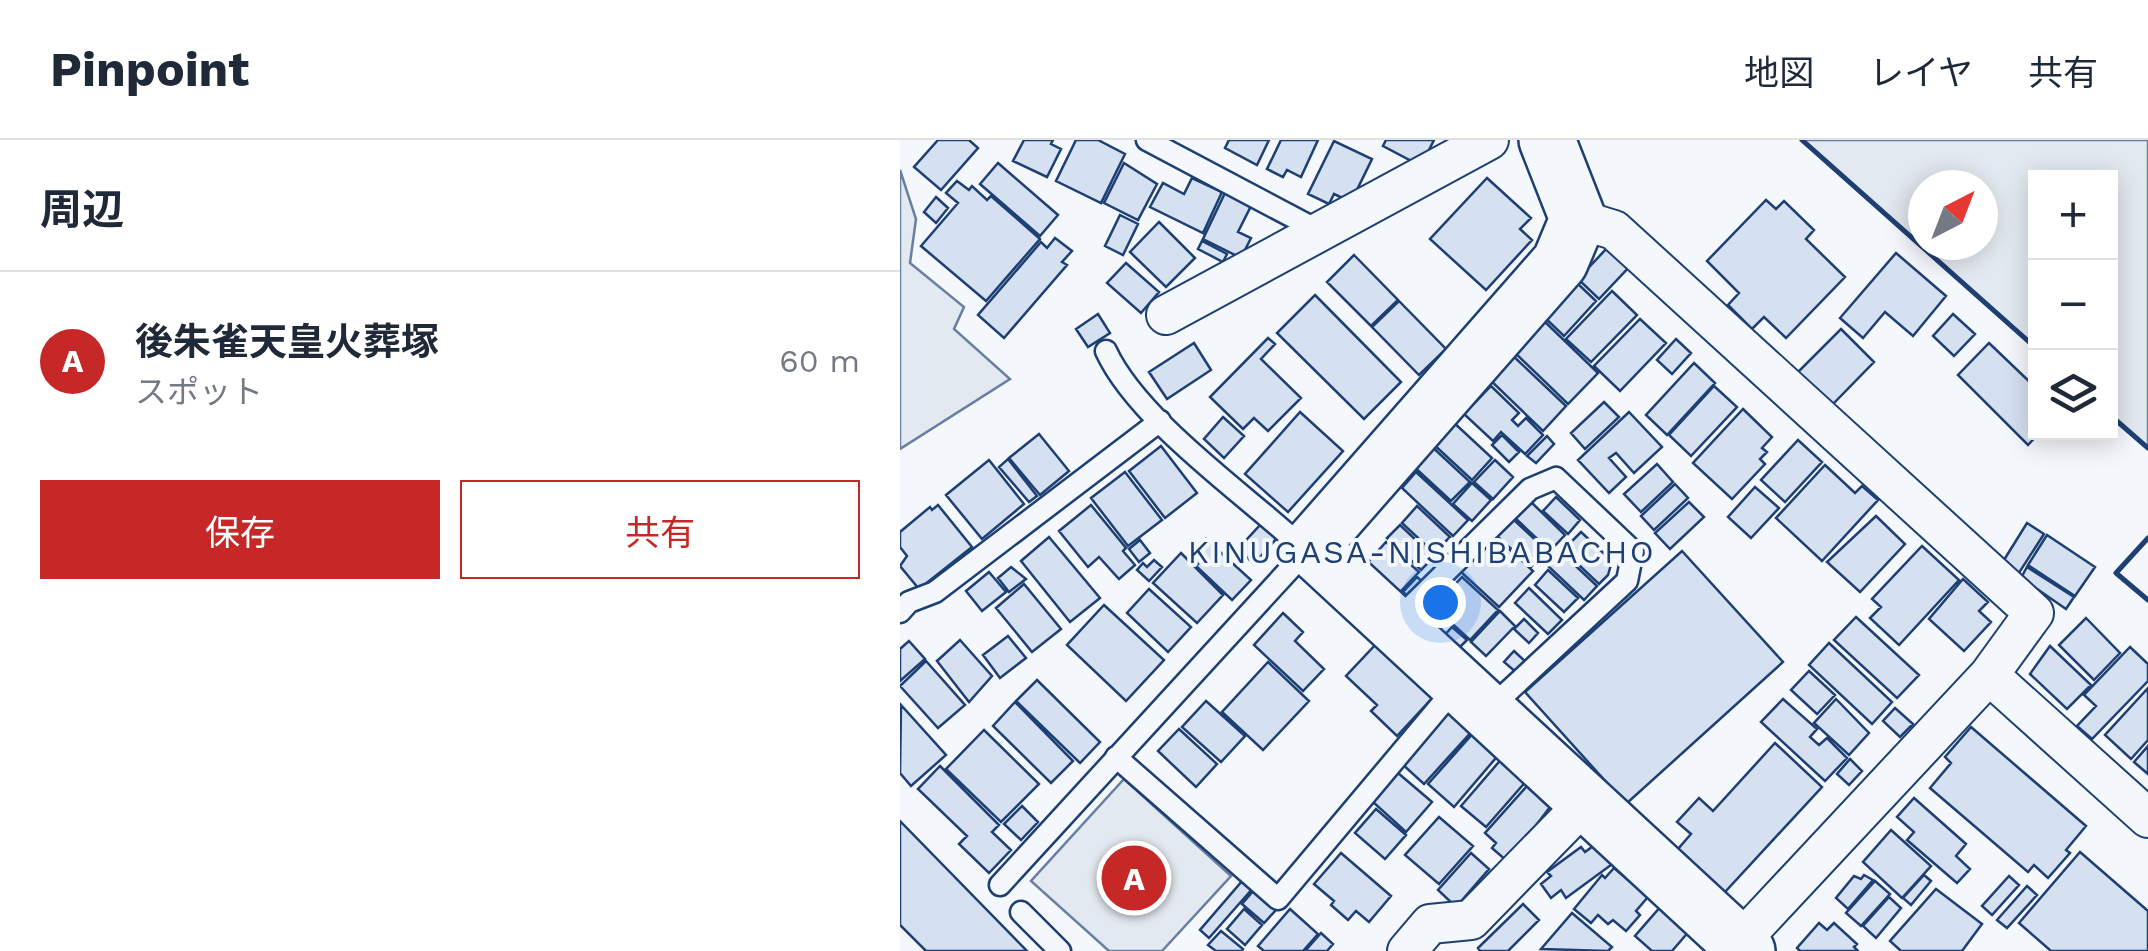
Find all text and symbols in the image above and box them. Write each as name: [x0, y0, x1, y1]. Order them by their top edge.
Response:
text: Pinpoint: [50, 41, 249, 98]
text: 地図: [1744, 52, 1814, 94]
text: レイヤ: [1869, 52, 1973, 94]
text: 共有: [2028, 52, 2098, 94]
north arrow: [1908, 170, 1998, 260]
map controls: [2028, 170, 2118, 440]
button: +: [2028, 170, 2118, 260]
text: 周辺: [40, 185, 124, 234]
button: −: [2028, 260, 2118, 350]
text: 後朱雀天皇火葬塚: [135, 320, 439, 364]
text: A: [62, 342, 83, 380]
text: 60 m: [779, 342, 860, 380]
button: layers: [2028, 350, 2118, 440]
text: スポット: [135, 373, 263, 411]
button: 保存: [40, 480, 440, 579]
button: 共有: [460, 480, 860, 579]
district label: KINUGASA-NISHIBABACHO: [1188, 533, 1656, 571]
your location: [1415, 577, 1466, 628]
pin: A: [1102, 840, 1166, 916]

